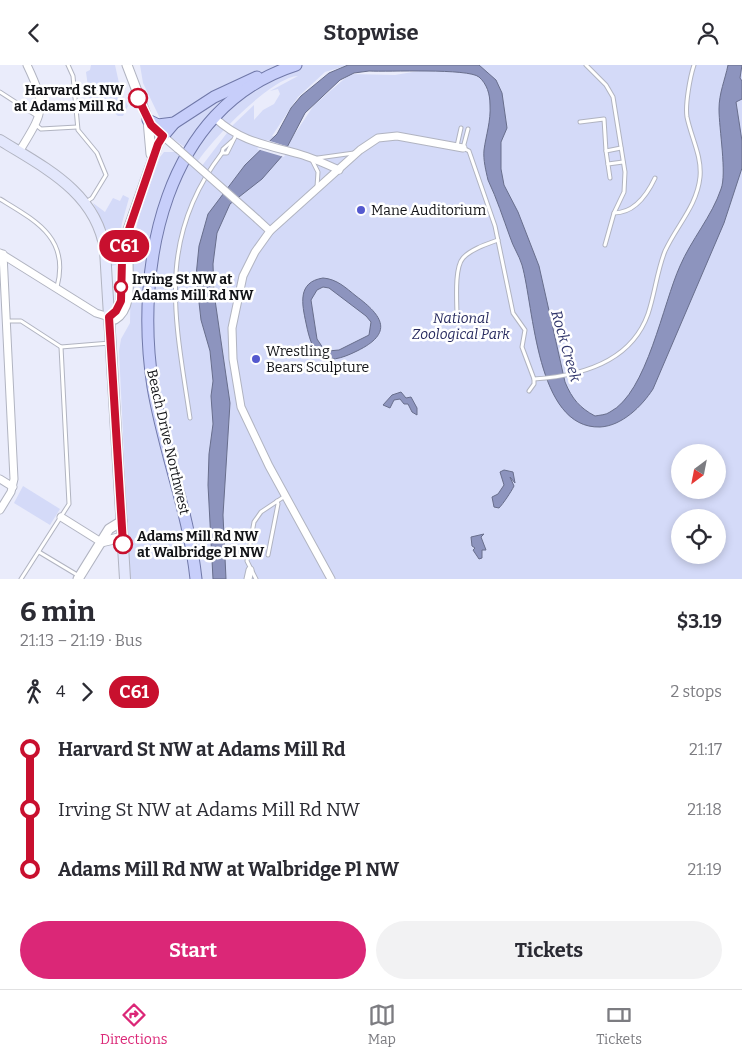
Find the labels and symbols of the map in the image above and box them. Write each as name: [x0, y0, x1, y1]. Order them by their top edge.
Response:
place label: Harvard St NW at Adams Mill Rd: [14, 82, 125, 115]
marker: Harvard St NW at Adams Mill Rd: [128, 88, 148, 108]
place label: Mane Auditorium: [371, 202, 487, 219]
marker: Mane Auditorium: [355, 204, 367, 216]
line badge: C61: [95, 230, 153, 262]
place label: Irving St NW at Adams Mill Rd NW: [132, 271, 254, 304]
marker: Irving St NW at Adams Mill Rd NW: [114, 280, 128, 294]
water label: Rock Creek: [547, 308, 585, 385]
park label: National Zoological Park: [412, 310, 510, 343]
place label: Wrestling Bears Sculpture: [266, 343, 369, 376]
marker: Wrestling Bears Sculpture: [250, 353, 262, 365]
street label: Beach Drive Northwest: [143, 368, 193, 516]
north arrow: [671, 444, 726, 499]
place label: Adams Mill Rd NW at Walbridge Pl NW: [137, 528, 265, 561]
marker: Adams Mill Rd NW at Walbridge Pl NW: [113, 534, 133, 554]

